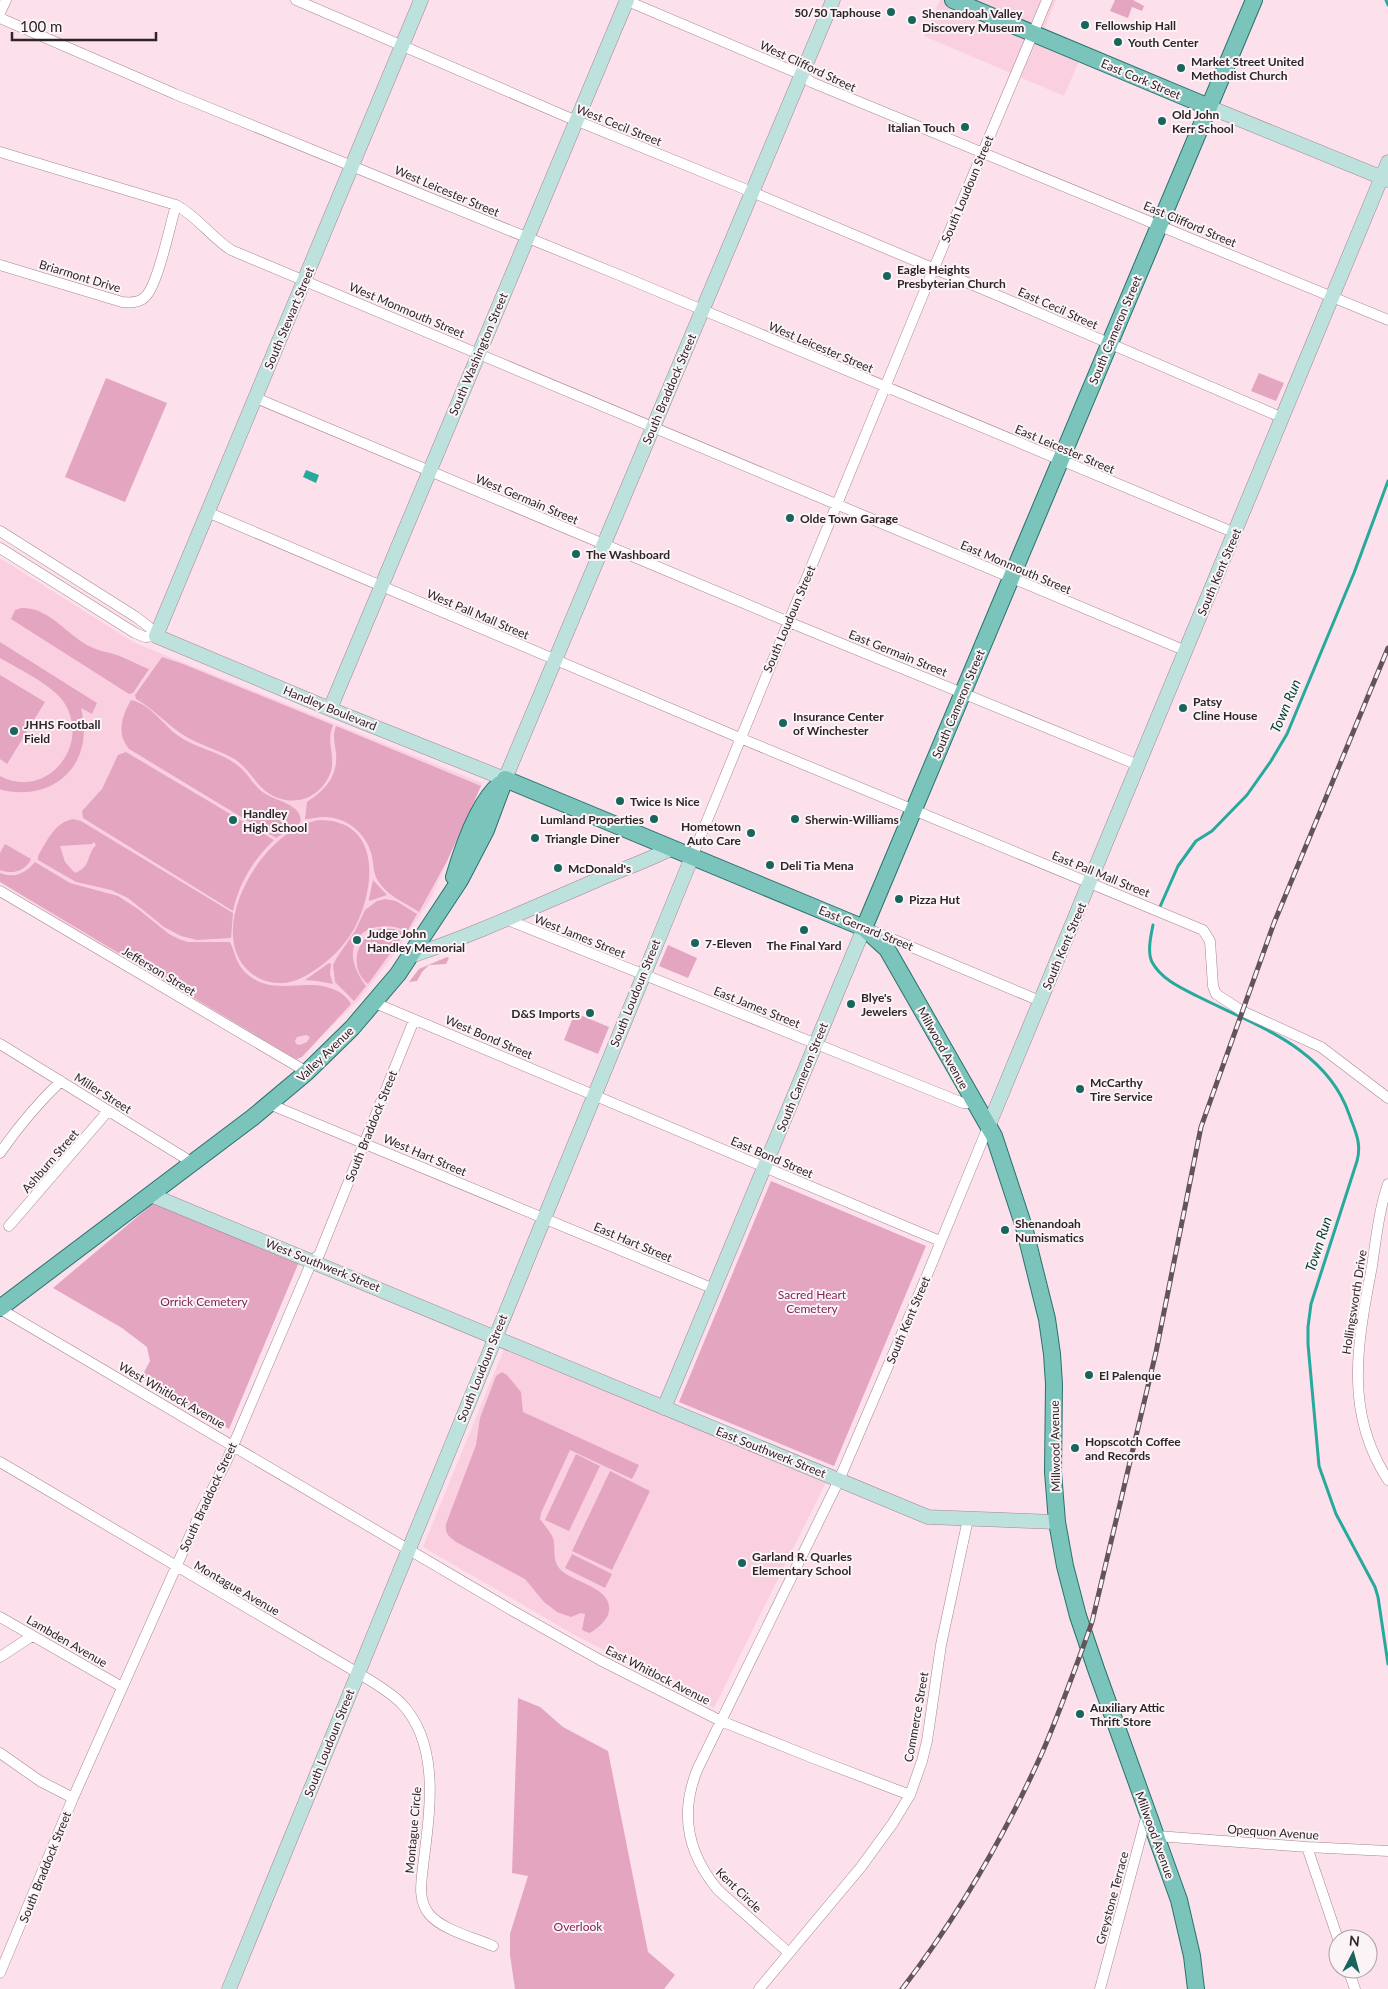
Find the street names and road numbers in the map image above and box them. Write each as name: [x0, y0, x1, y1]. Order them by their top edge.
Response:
street label: West Clifford Street: [757, 37, 859, 95]
street label: East Cork Street: [1099, 55, 1184, 103]
street label: West Cecil Street: [574, 101, 665, 149]
street label: South Loudoun Street: [938, 133, 997, 245]
street label: West Leicester Street: [392, 162, 502, 220]
street label: East Clifford Street: [1141, 198, 1239, 251]
street label: Briarmont Drive: [37, 256, 123, 296]
street label: South Stewart Street: [261, 264, 318, 371]
street label: South Cameron Street: [1085, 273, 1145, 387]
street label: West Monmouth Street: [347, 279, 468, 341]
street label: East Cecil Street: [1016, 284, 1101, 333]
street label: South Washington Street: [445, 290, 511, 418]
street label: West Leicester Street: [766, 318, 876, 376]
street label: South Braddock Street: [639, 331, 699, 447]
street label: East Leicester Street: [1013, 421, 1118, 477]
street label: West Germain Street: [473, 471, 581, 528]
street label: South Kent Street: [1194, 525, 1244, 618]
street label: East Monmouth Street: [958, 537, 1074, 597]
street label: South Loudoun Street: [760, 563, 819, 675]
street label: West Pall Mall Street: [425, 586, 532, 643]
street label: East Germain Street: [847, 626, 950, 680]
street label: South Cameron Street: [928, 647, 988, 761]
street label: Handley Boulevard: [281, 682, 379, 734]
street label: East Pall Mall Street: [1050, 847, 1153, 901]
street label: South Kent Street: [1039, 899, 1089, 992]
street label: East Gerrard Street: [817, 902, 916, 954]
street label: West James Street: [532, 911, 629, 961]
street label: South Loudoun Street: [607, 936, 664, 1049]
street label: Jefferson Street: [120, 943, 199, 999]
street label: East James Street: [712, 983, 803, 1031]
street label: Millwood Avenue: [914, 1004, 972, 1092]
street label: West Bond Street: [443, 1012, 535, 1062]
street label: South Cameron Street: [773, 1020, 831, 1134]
street label: Valley Avenue: [293, 1023, 357, 1085]
street label: South Braddock Street: [342, 1068, 400, 1184]
street label: Miller Street: [72, 1069, 135, 1117]
street label: Ashburn Street: [18, 1126, 82, 1196]
street label: West Hart Street: [381, 1131, 470, 1180]
street label: East Bond Street: [729, 1133, 816, 1181]
street label: East Hart Street: [592, 1219, 675, 1266]
street label: West Southwerk Street: [263, 1235, 383, 1295]
street label: Hollingsworth Drive: [1338, 1249, 1370, 1355]
street label: South Kent Street: [883, 1273, 933, 1366]
street label: South Loudoun Street: [454, 1311, 511, 1424]
street label: West Whitlock Avenue: [116, 1358, 228, 1432]
street label: Millwood Avenue: [1047, 1400, 1063, 1492]
street label: East Southwerk Street: [714, 1423, 829, 1481]
street label: South Braddock Street: [176, 1439, 240, 1554]
street label: Montague Avenue: [192, 1557, 282, 1619]
street label: Lambden Avenue: [24, 1612, 110, 1670]
street label: East Whitlock Avenue: [603, 1642, 713, 1708]
street label: Commerce Street: [901, 1670, 931, 1763]
street label: South Loudoun Street: [301, 1686, 358, 1799]
street label: Montague Circle: [402, 1786, 424, 1874]
street label: Millwood Avenue: [1132, 1789, 1178, 1881]
street label: South Braddock Street: [16, 1809, 74, 1925]
street label: Opequon Avenue: [1227, 1821, 1319, 1843]
street label: Greystone Terrace: [1092, 1850, 1132, 1946]
street label: Kent Circle: [713, 1865, 765, 1915]

